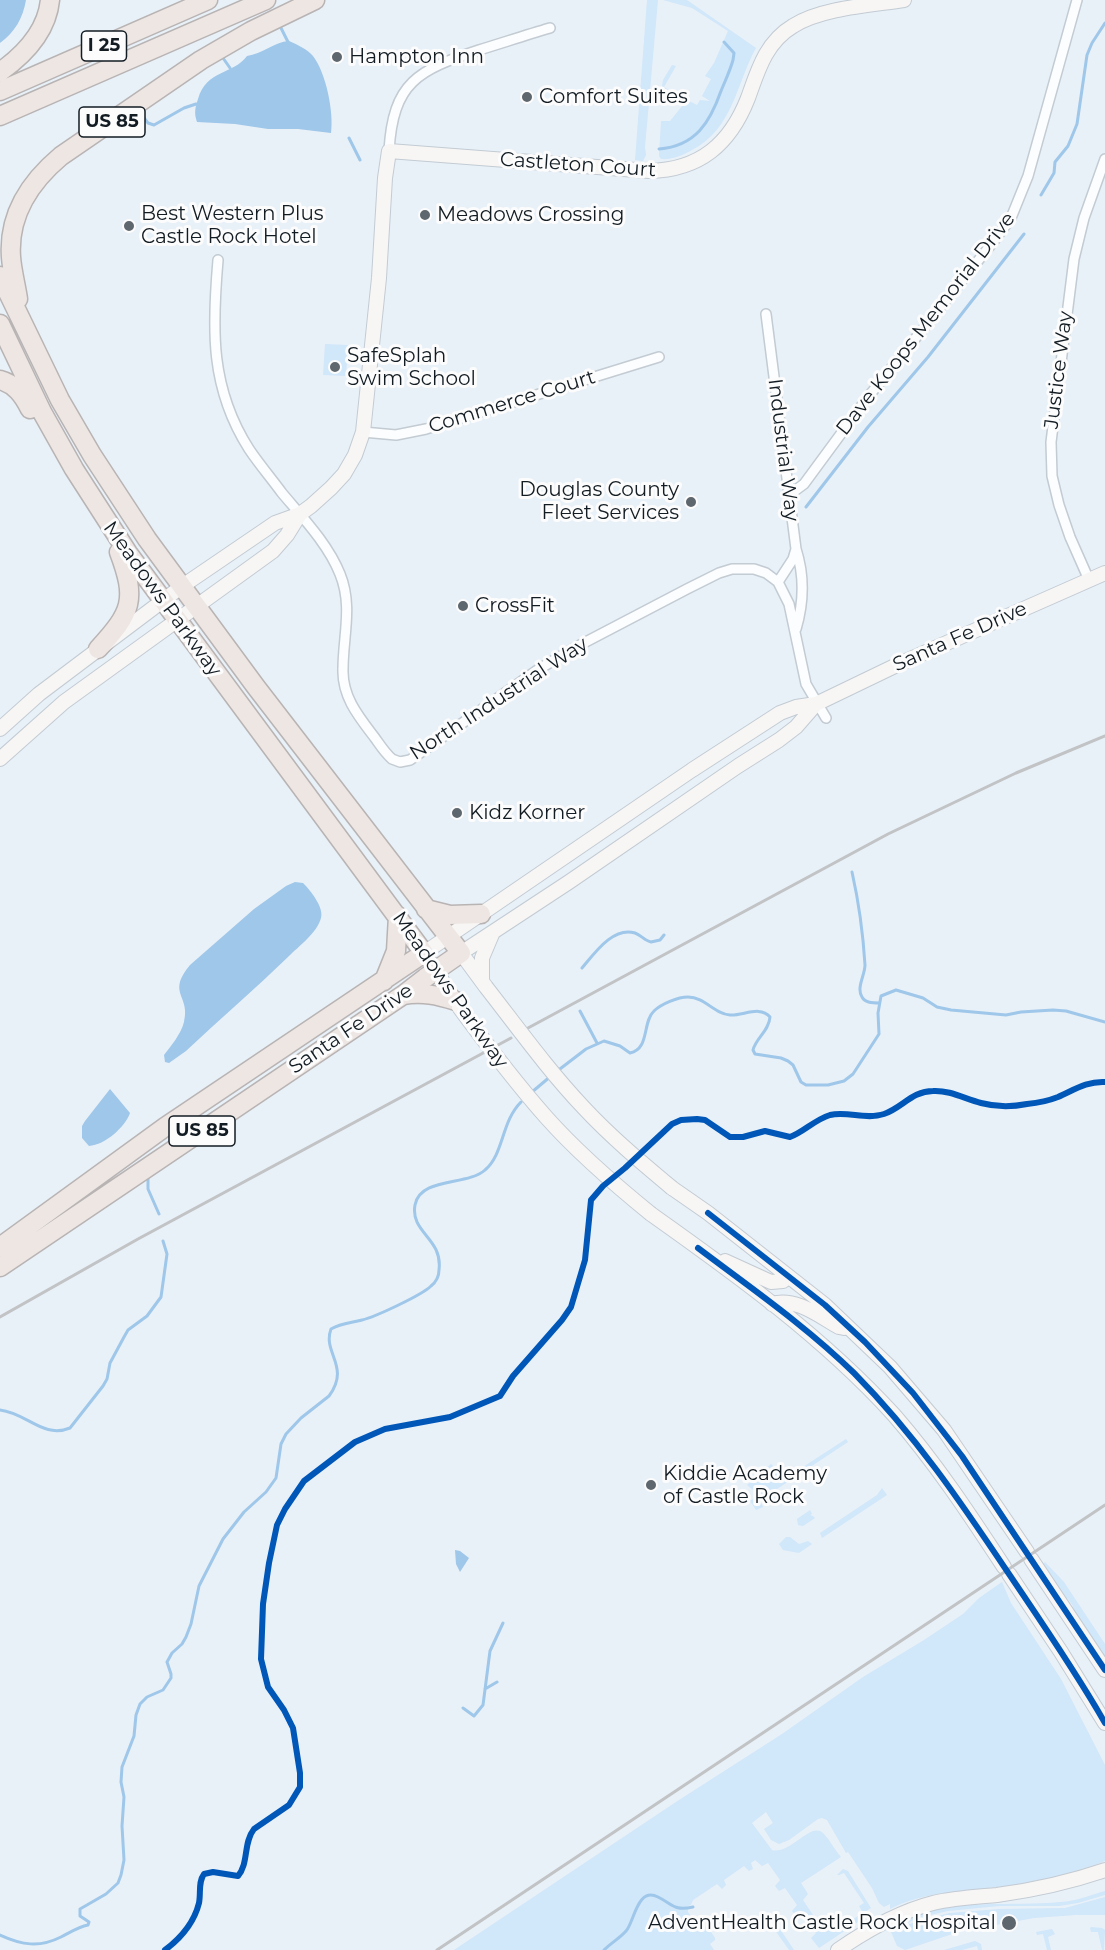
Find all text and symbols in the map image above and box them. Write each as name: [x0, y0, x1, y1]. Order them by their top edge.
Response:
road number: I 25: [82, 31, 126, 61]
place label: Hampton Inn: [349, 45, 484, 69]
marker: Hampton Inn: [330, 50, 344, 64]
place label: Comfort Suites: [539, 85, 688, 109]
marker: Comfort Suites: [520, 90, 534, 104]
road number: US 85: [79, 107, 145, 137]
street label: Castleton Court: [499, 148, 657, 182]
place label: Best Western Plus Castle Rock Hotel: [141, 202, 324, 249]
place label: Meadows Crossing: [437, 203, 625, 227]
marker: Meadows Crossing: [418, 208, 432, 222]
street label: Dave Koops Memorial Drive: [831, 208, 1021, 440]
marker: Best Western Plus Castle Rock Hotel: [122, 219, 136, 233]
street label: Justice Way: [1040, 310, 1078, 430]
place label: SafeSplah Swim School: [347, 344, 476, 391]
marker: SafeSplah Swim School: [328, 360, 342, 374]
street label: Commerce Court: [426, 365, 598, 439]
street label: Industrial Way: [762, 377, 804, 523]
place label: Douglas County Fleet Services: [519, 478, 679, 525]
marker: Douglas County Fleet Services: [684, 495, 698, 509]
street label: Meadows Parkway: [98, 517, 226, 681]
place label: CrossFit: [475, 594, 555, 618]
street label: Santa Fe Drive: [889, 597, 1031, 677]
marker: CrossFit: [456, 599, 470, 613]
street label: North Industrial Way: [405, 632, 593, 766]
place label: Kidz Korner: [469, 801, 585, 825]
marker: Kidz Korner: [450, 806, 464, 820]
street label: Meadows Parkway: [387, 907, 513, 1073]
street label: Santa Fe Drive: [284, 979, 418, 1079]
road number: US 85: [169, 1116, 235, 1146]
place label: Kiddie Academy of Castle Rock: [663, 1462, 827, 1509]
marker: Kiddie Academy of Castle Rock: [644, 1478, 658, 1492]
place label: AdventHealth Castle Rock Hospital: [648, 1911, 996, 1935]
marker: AdventHealth Castle Rock Hospital: [1000, 1914, 1018, 1932]

